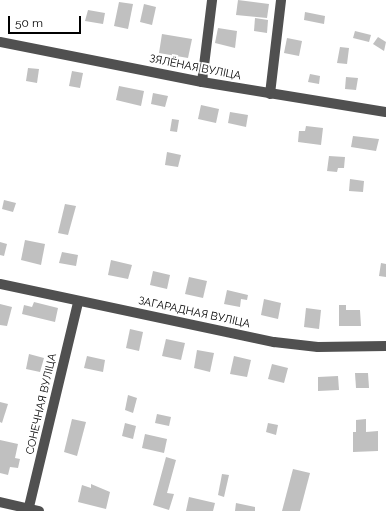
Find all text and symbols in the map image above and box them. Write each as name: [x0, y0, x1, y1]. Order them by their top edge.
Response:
scale bar: [10, 8, 83, 34]
text: 50 m: [15, 16, 43, 30]
street label: ЗЯЛЁНАЯ ВУЛІЦА: [148, 53, 242, 83]
street label: ЗАГАРАДНАЯ ВУЛІЦА: [137, 295, 251, 331]
street label: СОНЕЧНАЯ ВУЛІЦА: [24, 352, 60, 456]

